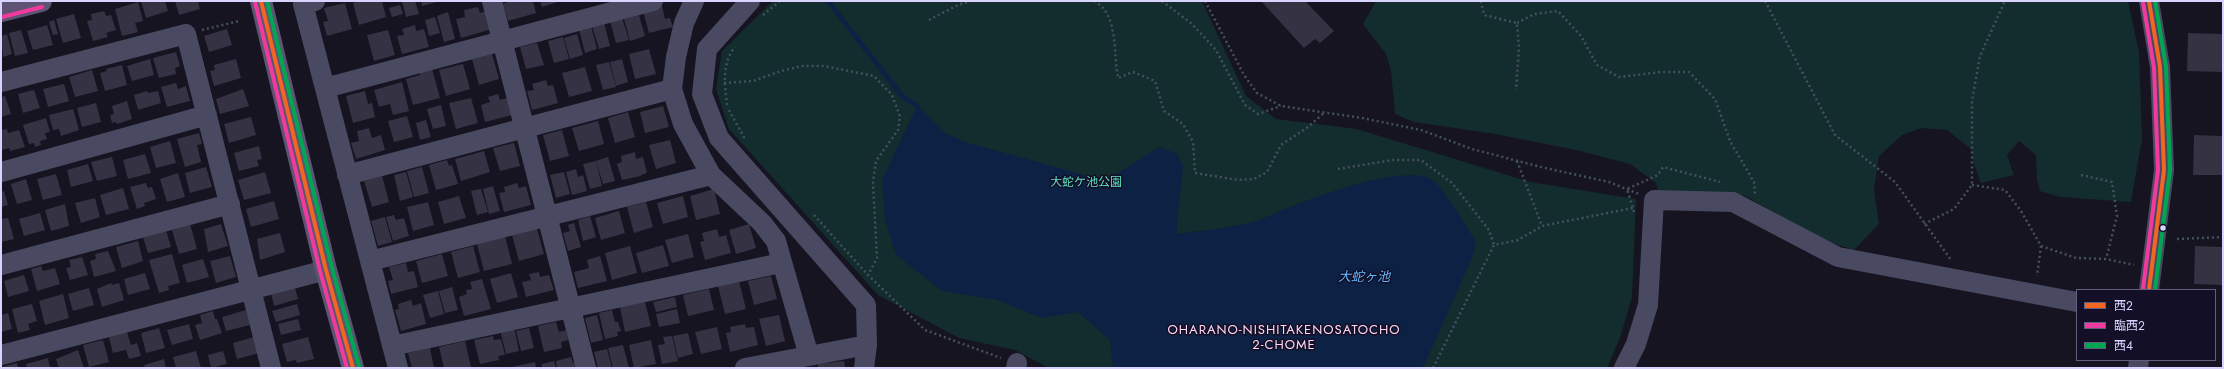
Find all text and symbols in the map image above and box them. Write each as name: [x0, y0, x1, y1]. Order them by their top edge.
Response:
park label: 大蛇ケ池公園: [1050, 176, 1122, 190]
unlabelled marker: [2158, 223, 2168, 233]
water label: 大蛇ヶ池: [1338, 270, 1390, 286]
legend: [2076, 289, 2216, 361]
text: 西2: [2114, 297, 2133, 315]
text: 臨西2: [2114, 317, 2145, 335]
district label: OHARANO-NISHITAKENOSATOCHO 2-CHOME: [1167, 323, 1401, 354]
text: 西4: [2114, 337, 2133, 355]

